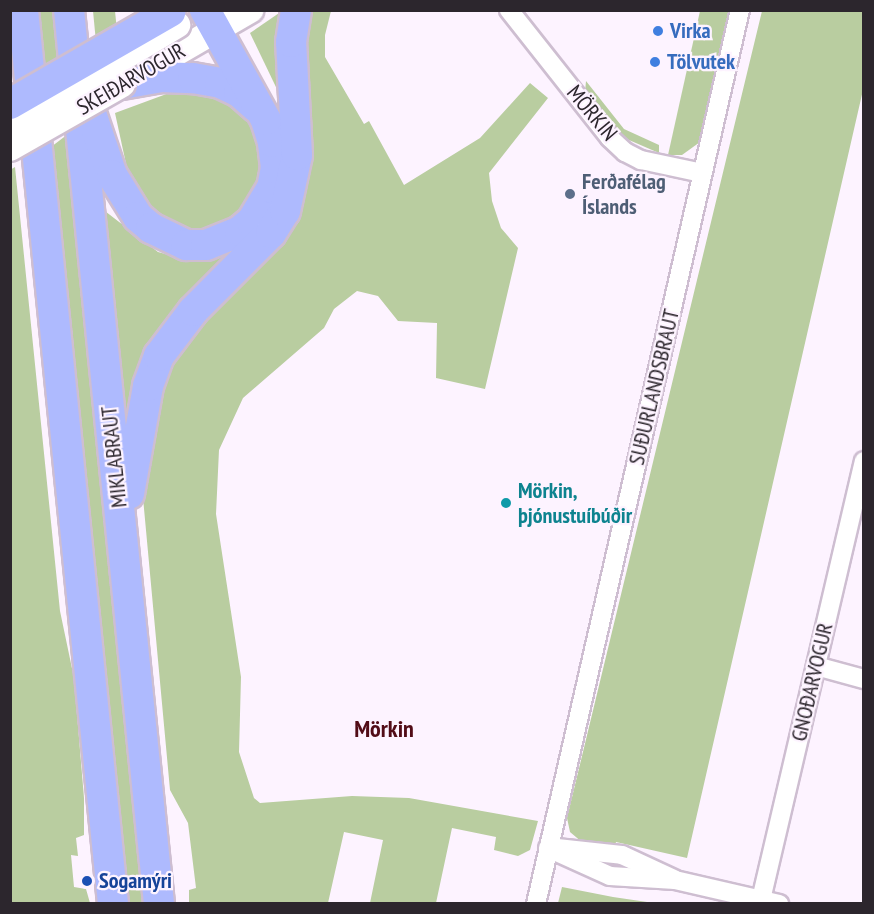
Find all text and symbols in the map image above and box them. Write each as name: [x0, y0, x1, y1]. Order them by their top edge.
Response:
place label: Virka: [670, 18, 711, 44]
marker: Virka: [651, 24, 665, 38]
street label: SKEIÐARVOGUR: [72, 37, 190, 121]
place label: Tölvutek: [667, 49, 735, 75]
marker: Tölvutek: [648, 55, 662, 69]
street label: MÖRKIN: [561, 80, 623, 146]
place label: Ferðafélag Íslands: [582, 168, 666, 220]
marker: Ferðafélag Íslands: [563, 187, 577, 201]
street label: SUÐURLANDSBRAUT: [623, 306, 685, 468]
street label: MIKLABRAUT: [96, 405, 132, 509]
place label: Mörkin, þjónustuíbúðir: [518, 477, 632, 528]
marker: Mörkin, þjónustuíbúðir: [499, 496, 513, 510]
street label: GNOÐARVOGUR: [786, 620, 838, 744]
district label: Mörkin: [354, 715, 414, 743]
place label: Sogamýri: [99, 868, 172, 894]
marker: Sogamýri: [80, 874, 94, 888]

